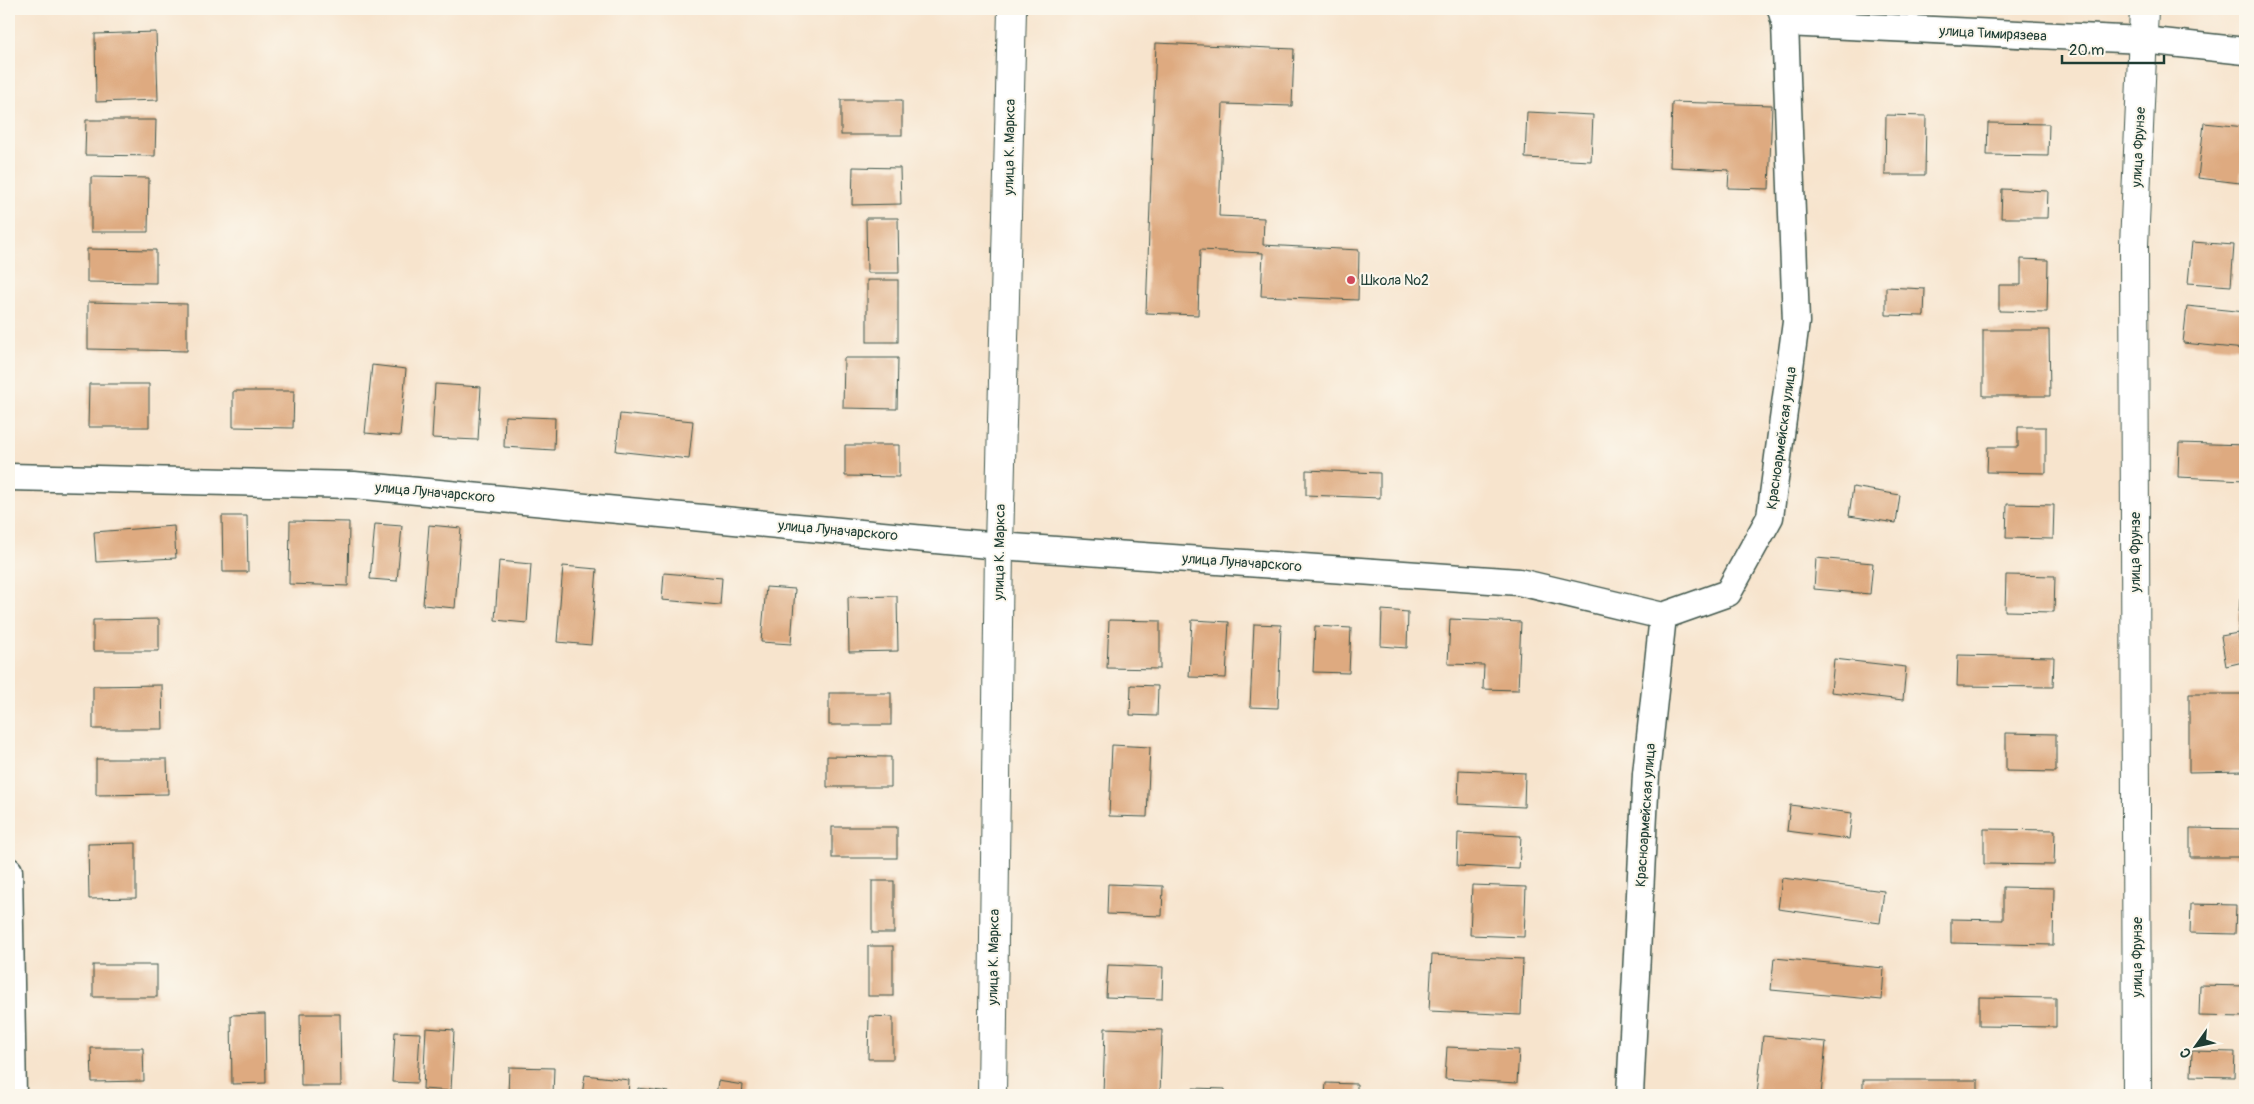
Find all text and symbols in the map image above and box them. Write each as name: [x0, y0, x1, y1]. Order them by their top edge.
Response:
street label: улица Тимирязева: [1938, 22, 2047, 45]
scale bar: [2062, 32, 2164, 64]
text: 20 m: [2069, 41, 2104, 60]
street label: улица К. Маркса: [1000, 99, 1019, 196]
street label: улица Фрунзе: [2128, 106, 2149, 189]
place label: Школа №2: [1361, 272, 1429, 289]
marker: Школа №2: [1345, 274, 1357, 286]
street label: Красноармейская улица: [1763, 366, 1800, 511]
street label: улица Луначарского: [373, 479, 496, 506]
street label: улица К. Маркса: [990, 504, 1009, 601]
street label: улица Фрунзе: [2127, 512, 2144, 593]
street label: улица Луначарского: [776, 517, 899, 544]
street label: улица Луначарского: [1180, 550, 1303, 575]
street label: Красноармейская улица: [1632, 743, 1659, 887]
street label: улица К. Маркса: [984, 909, 1003, 1006]
street label: улица Фрунзе: [2129, 917, 2146, 998]
north arrow: [2172, 1022, 2222, 1072]
text: С: [2176, 1044, 2195, 1061]

